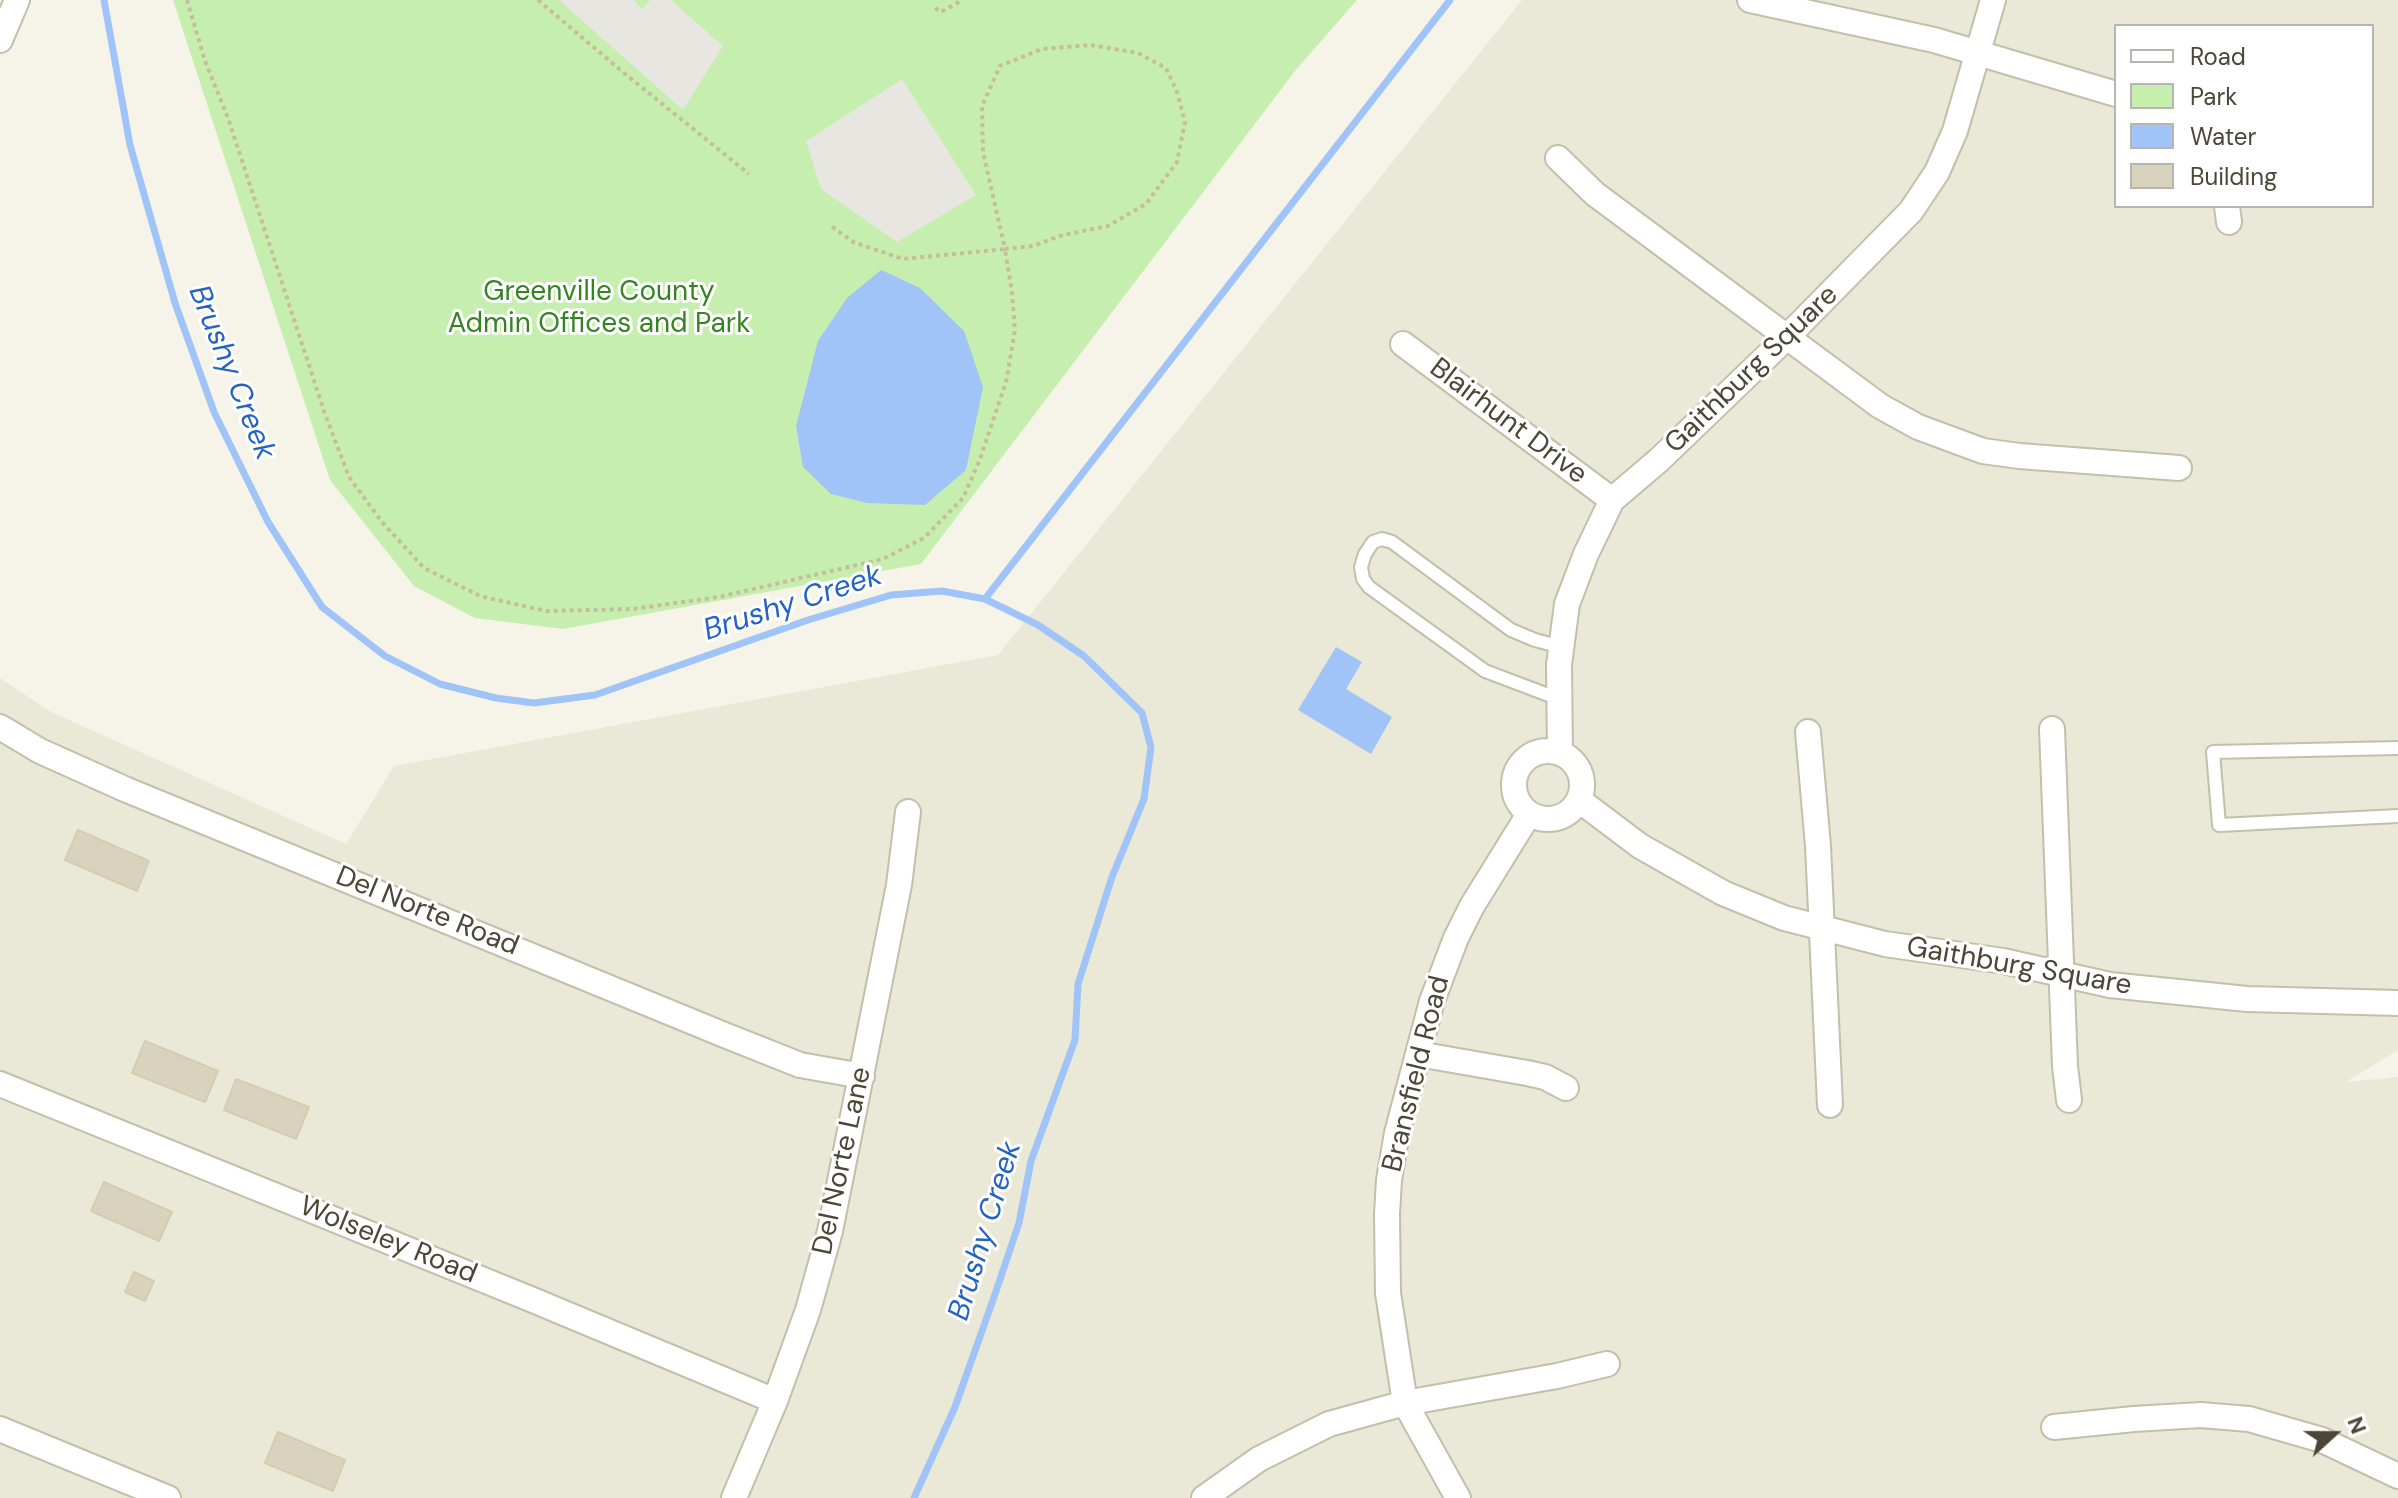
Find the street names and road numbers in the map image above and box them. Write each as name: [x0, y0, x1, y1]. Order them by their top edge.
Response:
street label: Gaithburg Square: [1658, 279, 1846, 461]
street label: Blairhunt Drive: [1423, 352, 1593, 492]
street label: Del Norte Road: [331, 860, 523, 964]
street label: Gaithburg Square: [1904, 931, 2134, 1003]
street label: Bransfield Road: [1376, 973, 1458, 1175]
street label: Del Norte Lane: [807, 1064, 879, 1258]
street label: Wolseley Road: [294, 1190, 482, 1292]

